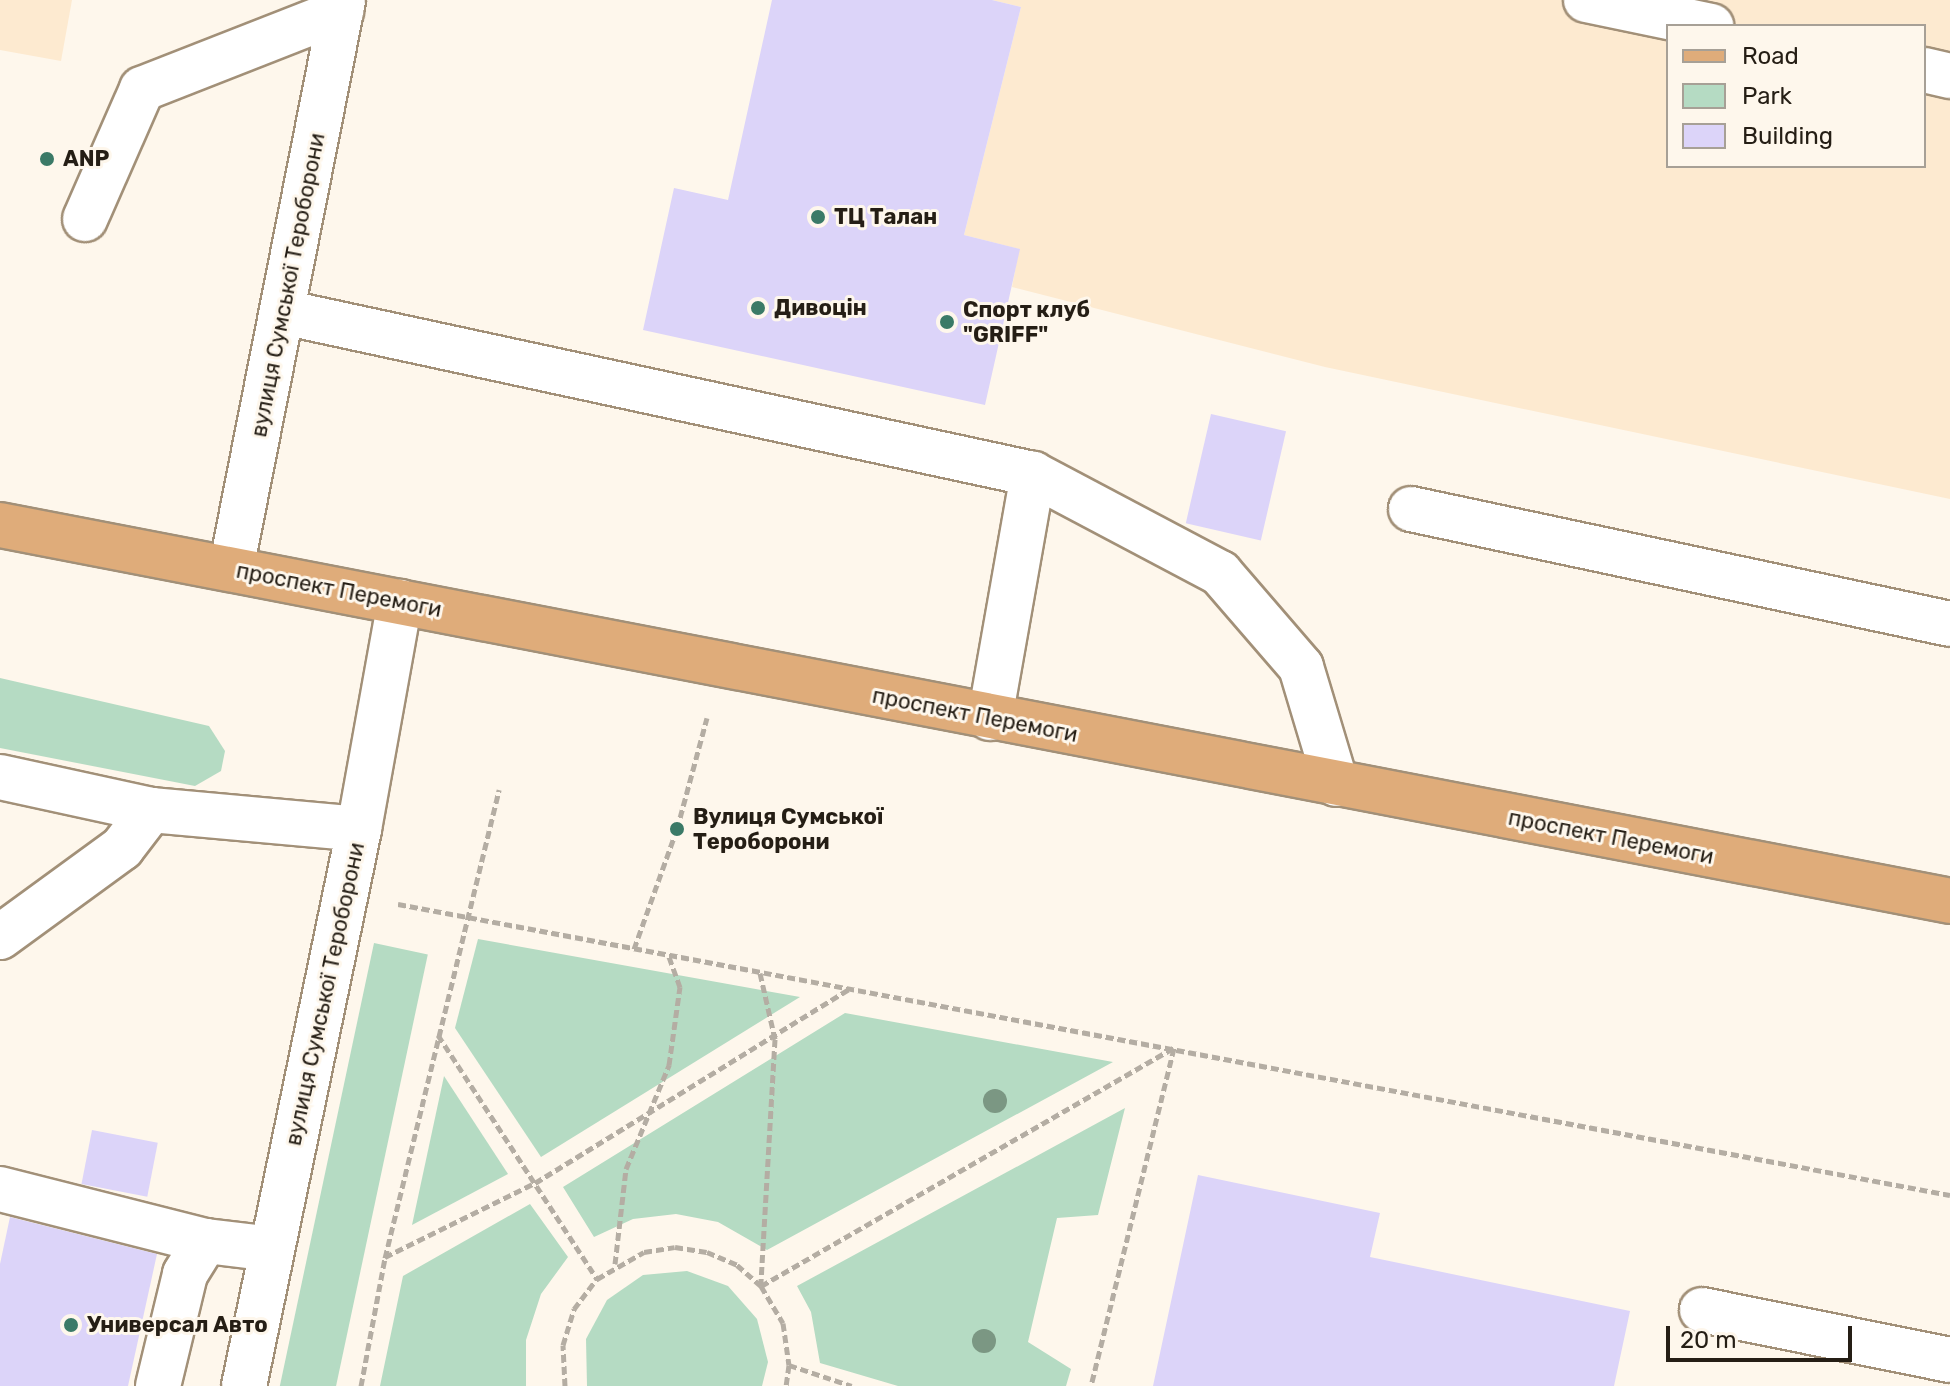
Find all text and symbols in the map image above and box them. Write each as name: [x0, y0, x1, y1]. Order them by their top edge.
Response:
legend: [1666, 24, 1926, 168]
text: Road: [1742, 42, 1799, 70]
text: Park: [1742, 82, 1792, 110]
text: Building: [1742, 122, 1833, 150]
street label: вулиця Сумської Тероборони: [246, 131, 330, 439]
place label: ANP: [63, 146, 109, 172]
marker: ANP: [38, 150, 56, 168]
place label: ТЦ Талан: [834, 204, 937, 230]
marker: ТЦ Талан: [809, 208, 827, 226]
place label: Дивоцін: [774, 295, 867, 321]
place label: Спорт клуб "GRIFF": [963, 296, 1090, 348]
marker: Дивоцін: [749, 299, 767, 317]
marker: Спорт клуб "GRIFF": [938, 313, 956, 331]
street label: проспект Перемоги: [234, 557, 444, 623]
street label: проспект Перемоги: [870, 682, 1080, 748]
place label: Вулиця Сумської Тероборони: [693, 803, 883, 854]
street label: проспект Перемоги: [1506, 804, 1716, 870]
marker: Вулиця Сумської Тероборони: [668, 820, 686, 838]
street label: вулиця Сумської Тероборони: [280, 840, 370, 1148]
scale bar: [1670, 1310, 1856, 1360]
place label: Универсал Авто: [87, 1312, 268, 1338]
marker: Универсал Авто: [62, 1316, 80, 1334]
text: 20 m: [1680, 1326, 1737, 1354]

